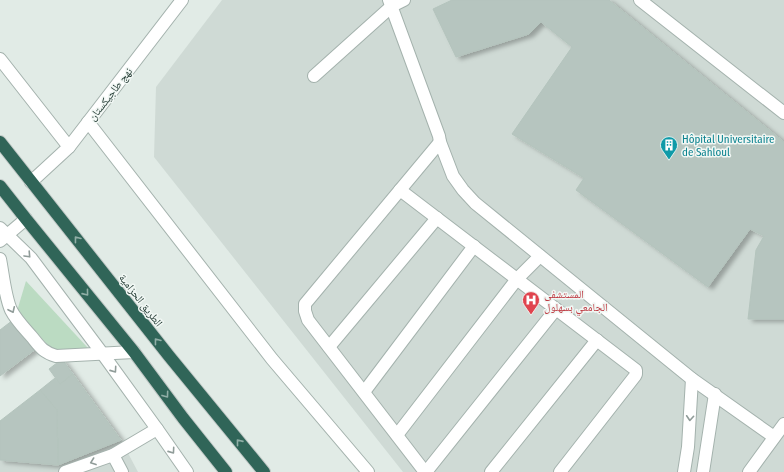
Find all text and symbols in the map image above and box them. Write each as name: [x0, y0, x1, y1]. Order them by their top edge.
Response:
street label: نهج طاجيكستان: [86, 65, 135, 123]
place label: Hôpital Universitaire de Sahloul: [682, 133, 775, 159]
building icon: Hôpital Universitaire de Sahloul: [659, 135, 679, 160]
one-way arrow: [74, 236, 81, 243]
one-way arrow: [23, 250, 31, 258]
street label: الطريق الحزامية: [116, 271, 165, 329]
one-way arrow: [81, 288, 88, 295]
place label: المستشفى الجامعي بسهلول: [544, 288, 608, 316]
hospital icon: المستشفى الجامعي بسهلول: [521, 290, 541, 315]
one-way arrow: [7, 306, 15, 313]
one-way arrow: [155, 338, 162, 345]
one-way arrow: [109, 366, 117, 373]
one-way arrow: [161, 391, 168, 398]
one-way arrow: [685, 415, 694, 421]
one-way arrow: [237, 439, 244, 446]
one-way arrow: [167, 446, 174, 453]
one-way arrow: [90, 457, 97, 466]

